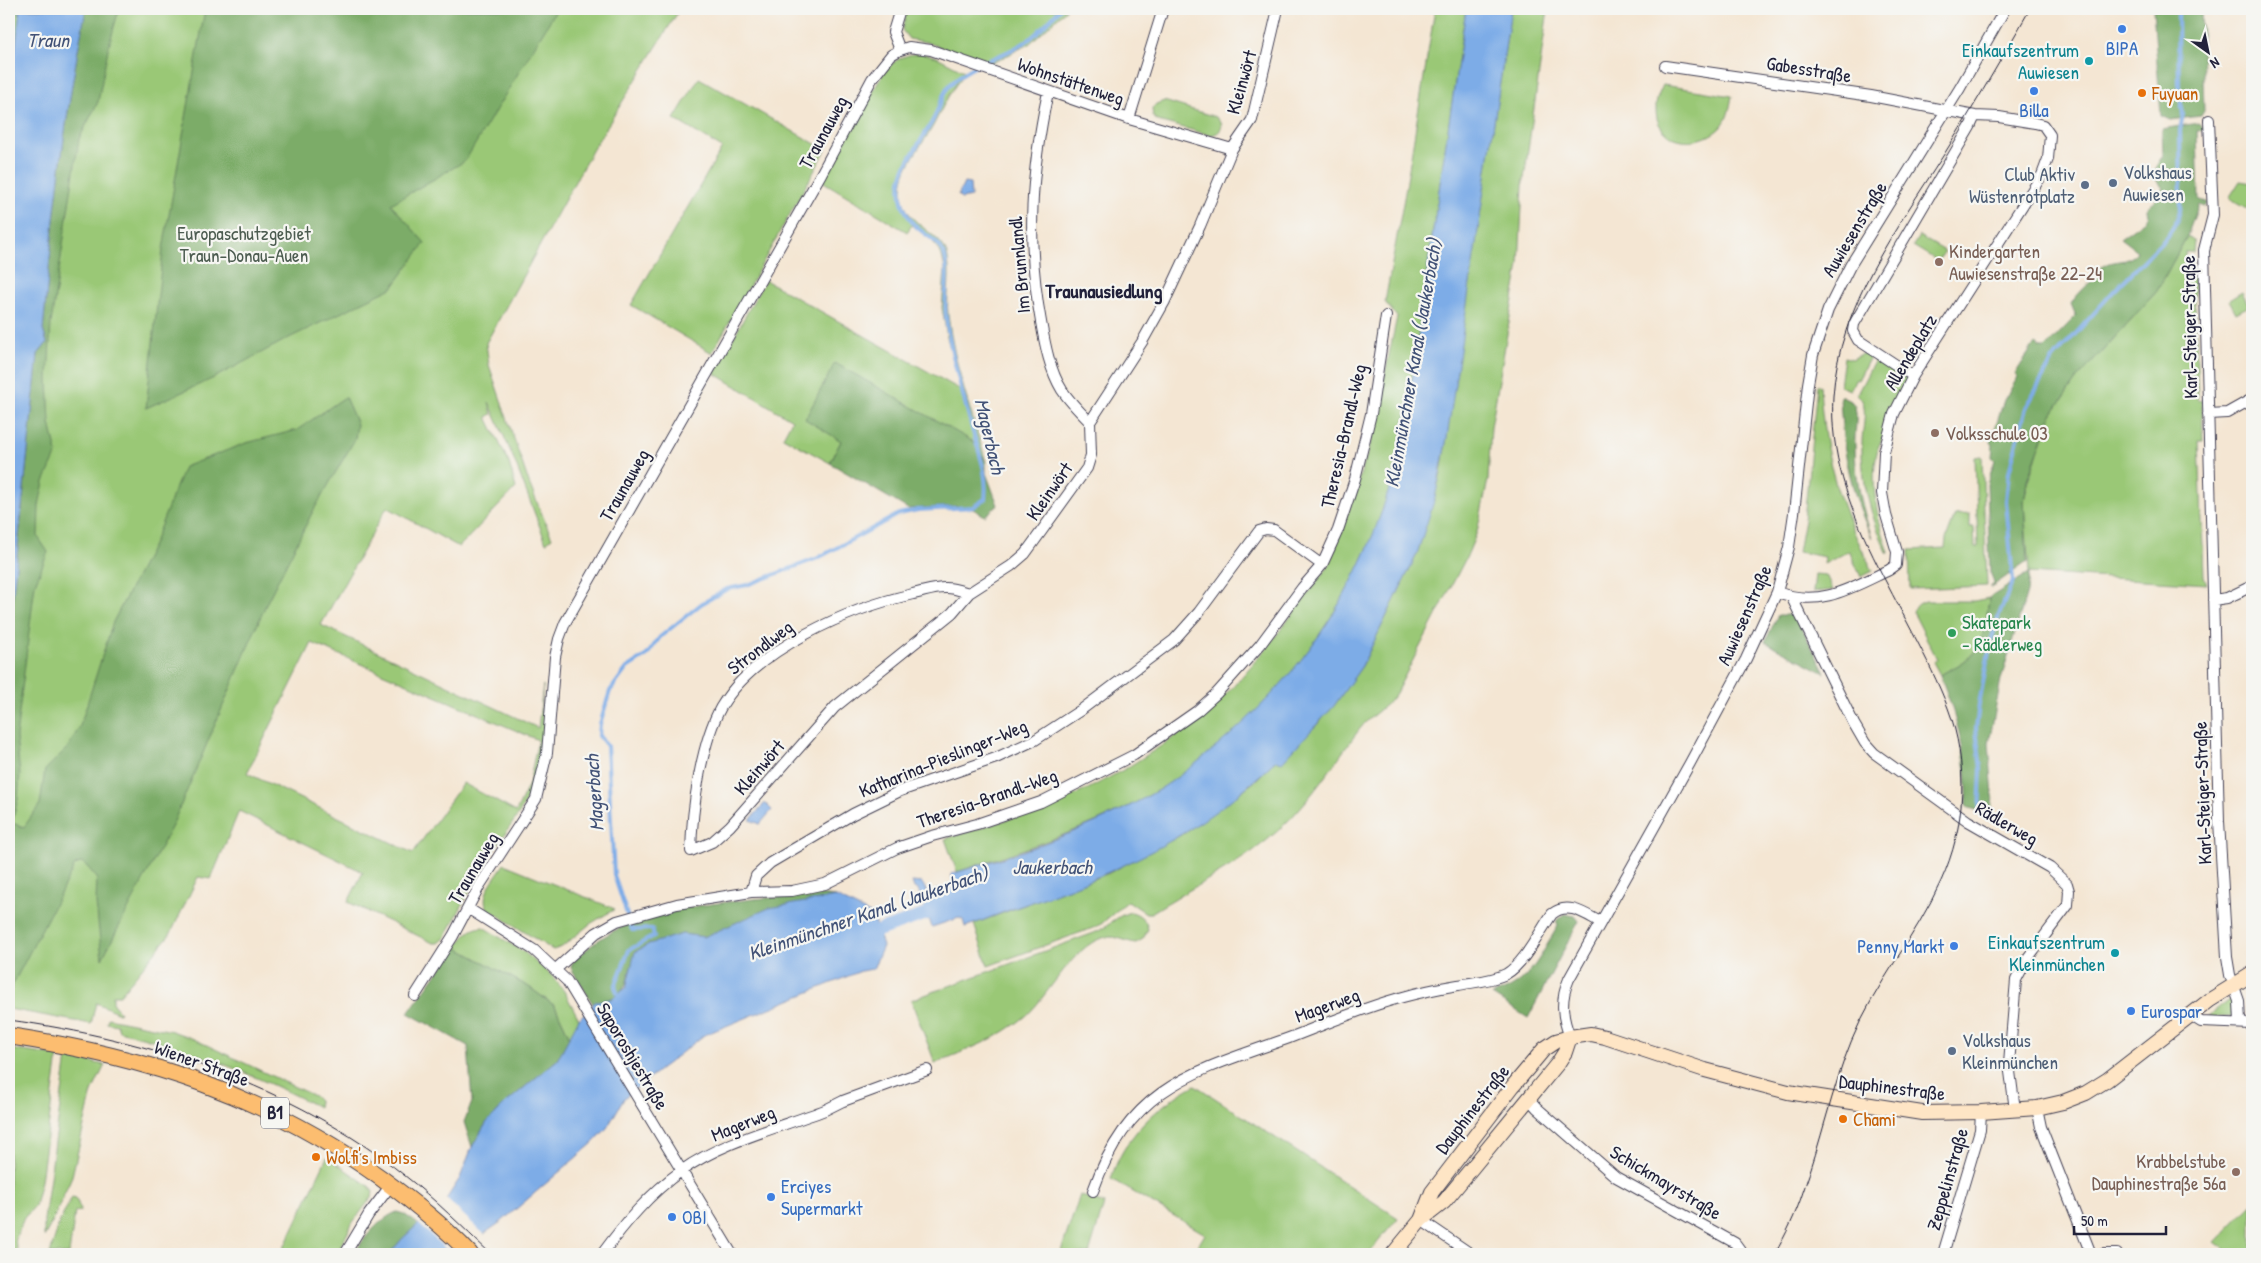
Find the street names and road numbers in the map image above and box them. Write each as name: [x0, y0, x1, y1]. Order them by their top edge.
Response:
street label: Kleinwört: [1219, 46, 1263, 117]
street label: Gabesstraße: [1765, 49, 1854, 89]
street label: Wohnstättenweg: [1014, 51, 1128, 111]
street label: Traunauweg: [792, 91, 854, 173]
street label: Auwiesenstraße: [1815, 176, 1893, 282]
street label: Im Brunnlandl: [1002, 215, 1036, 314]
street label: Karl-Steiger-Straße: [2175, 255, 2203, 399]
street label: Allendeplatz: [1877, 309, 1943, 395]
street label: Theresia-Brandl-Weg: [1314, 362, 1372, 510]
street label: Traunauweg: [593, 444, 655, 526]
street label: Kleinwört: [1020, 456, 1079, 525]
street label: Auwiesenstraße: [1710, 560, 1778, 669]
street label: Strondlweg: [722, 614, 798, 680]
street label: Katharina-Pieslinger-Weg: [855, 712, 1031, 804]
street label: Karl-Steiger-Straße: [2186, 721, 2217, 865]
street label: Kleinwört: [728, 733, 791, 800]
street label: Theresia-Brandl-Weg: [913, 762, 1061, 834]
street label: Rädlerweg: [1971, 795, 2043, 851]
street label: Traunauweg: [441, 827, 505, 909]
street label: Magerweg: [1291, 981, 1363, 1029]
street label: Saporoshjestraße: [591, 998, 675, 1115]
street label: Wiener Straße: [151, 1034, 253, 1092]
street label: Dauphinestraße: [1429, 1059, 1515, 1159]
street label: Dauphinestraße: [1837, 1068, 1947, 1106]
road number: B1: [261, 1098, 289, 1128]
street label: Magerweg: [707, 1098, 779, 1148]
street label: Zeppelinstraße: [1920, 1124, 1974, 1233]
street label: Schickmayrstraße: [1605, 1139, 1727, 1226]

